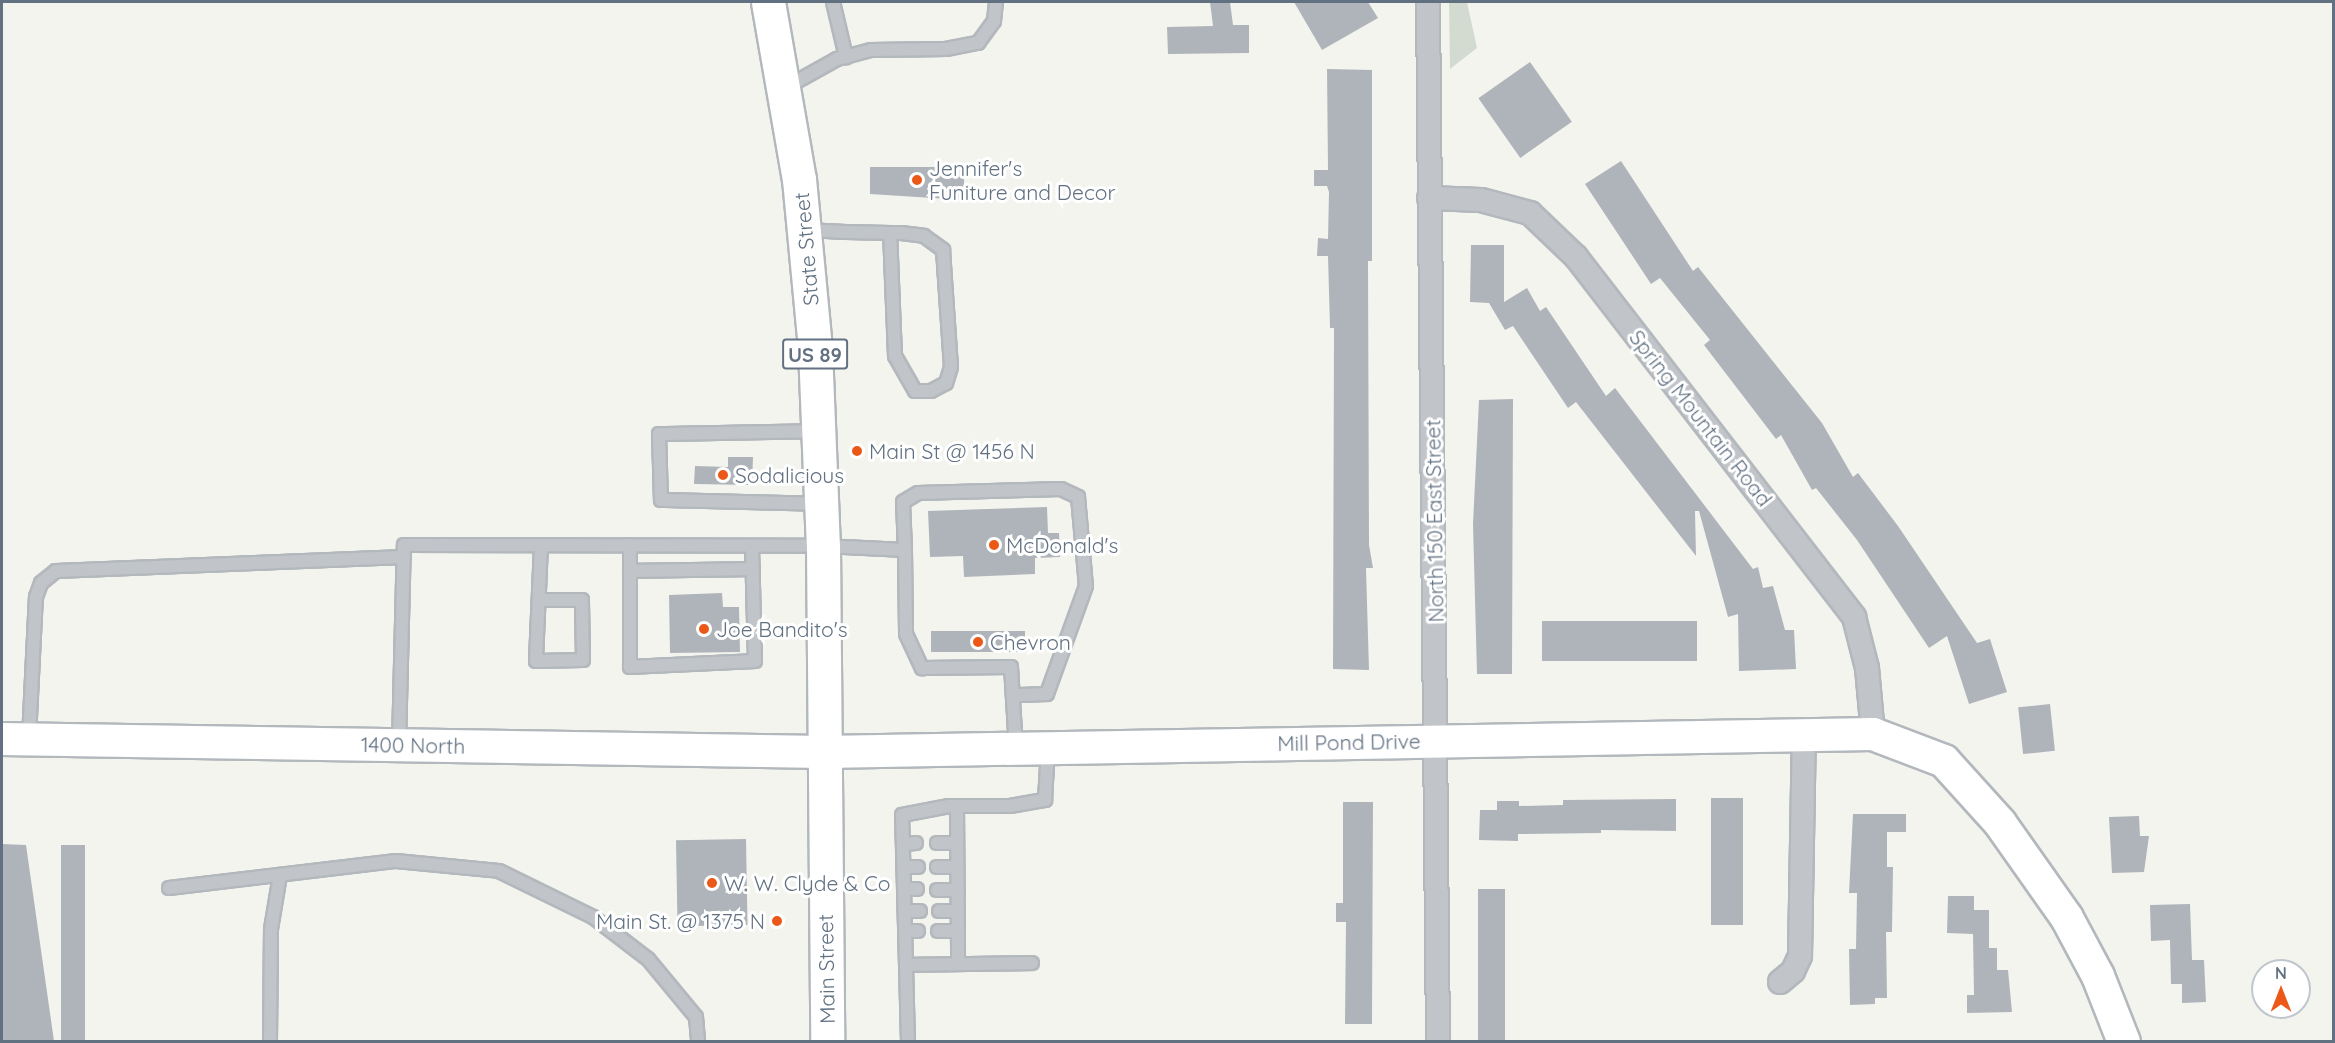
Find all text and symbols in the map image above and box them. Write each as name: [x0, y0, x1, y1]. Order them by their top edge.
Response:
place label: Jennifer's Funiture and Decor: [929, 155, 1116, 205]
marker: Jennifer's Funiture and Decor: [910, 173, 924, 187]
street label: State Street: [788, 191, 824, 307]
street label: Spring Mountain Road: [1624, 325, 1778, 511]
road number: US 89: [782, 337, 848, 371]
street label: North 150 East Street: [1420, 419, 1448, 623]
place label: Main St @ 1456 N: [869, 438, 1035, 464]
marker: Main St @ 1456 N: [850, 444, 864, 458]
place label: Sodalicious: [735, 462, 844, 488]
marker: Sodalicious: [716, 468, 730, 482]
place label: McDonald's: [1006, 532, 1118, 558]
marker: McDonald's: [987, 538, 1001, 552]
place label: Joe Bandito's: [716, 616, 848, 642]
marker: Joe Bandito's: [697, 622, 711, 636]
place label: Chevron: [990, 629, 1071, 655]
marker: Chevron: [971, 635, 985, 649]
street label: Mill Pond Drive: [1277, 728, 1421, 756]
street label: 1400 North: [361, 731, 465, 759]
place label: W. W. Clyde & Co: [724, 870, 890, 896]
marker: W. W. Clyde & Co: [705, 876, 719, 890]
place label: Main St. @ 1375 N: [596, 908, 765, 934]
marker: Main St. @ 1375 N: [770, 914, 784, 928]
street label: Main Street: [812, 914, 840, 1024]
north arrow: [2251, 959, 2311, 1019]
text: N: [2275, 963, 2287, 983]

